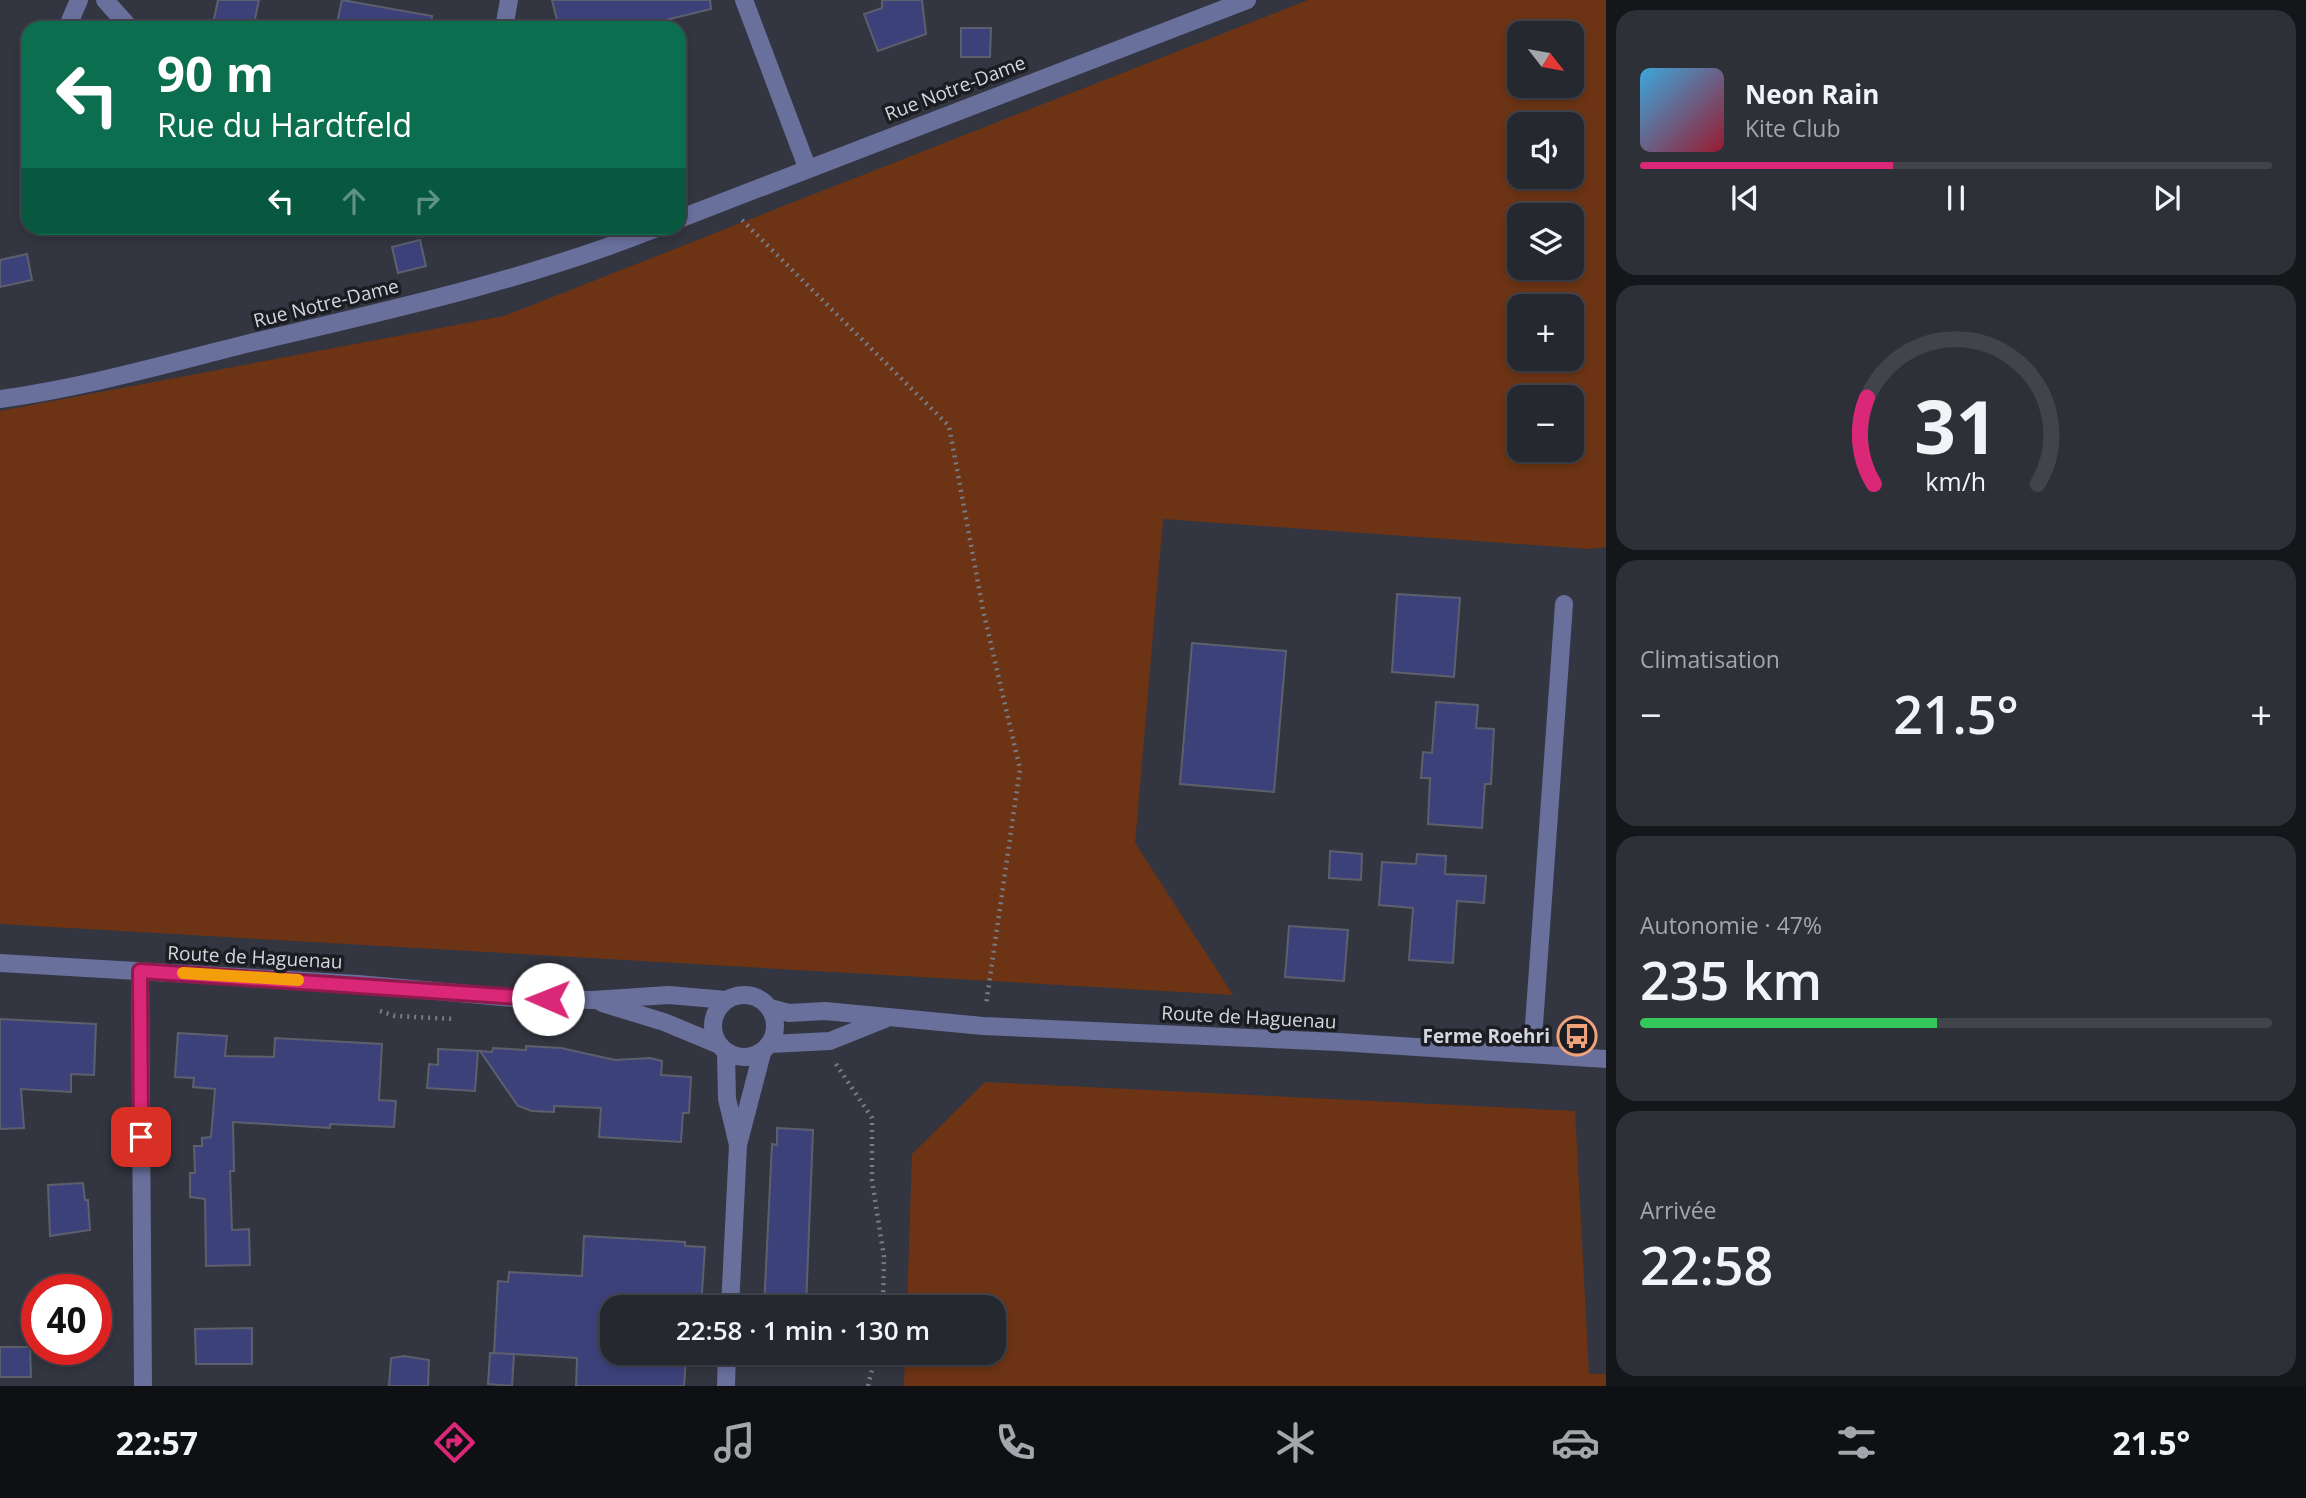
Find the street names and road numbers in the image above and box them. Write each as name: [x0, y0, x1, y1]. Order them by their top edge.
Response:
street label: Rue Notre-Dame: [881, 49, 1029, 127]
street label: Rue Notre-Dame: [251, 272, 401, 334]
street label: Route de Haguenau: [167, 939, 343, 975]
street label: Route de Haguenau: [1161, 999, 1337, 1035]

